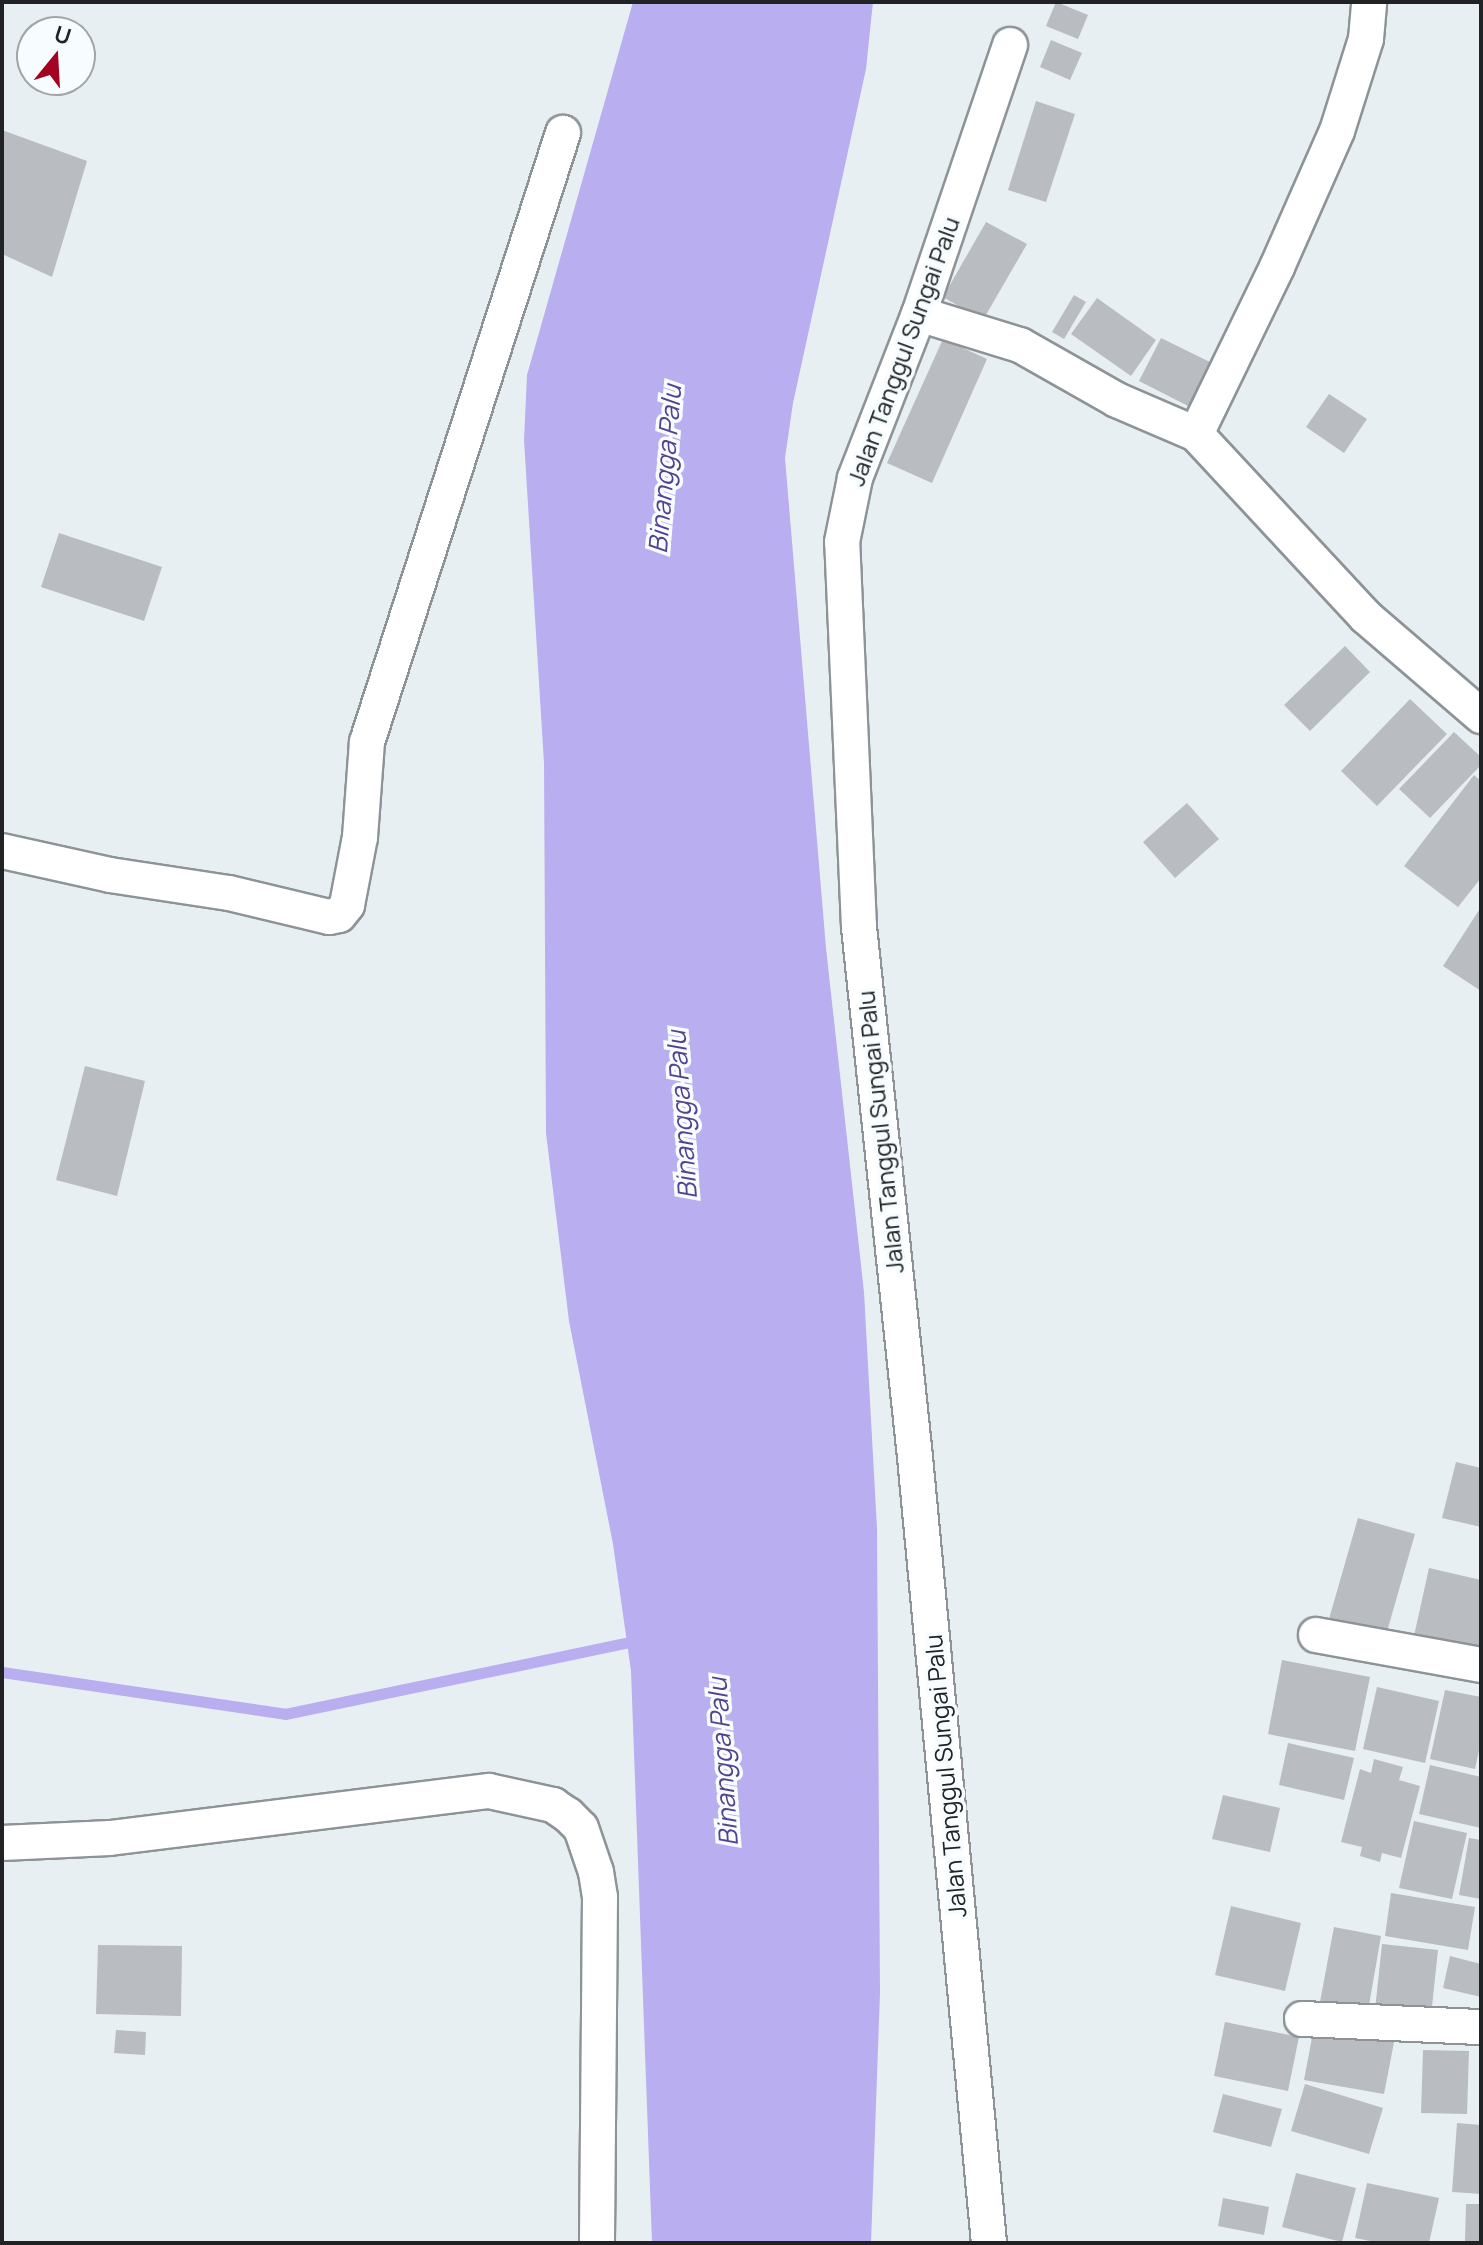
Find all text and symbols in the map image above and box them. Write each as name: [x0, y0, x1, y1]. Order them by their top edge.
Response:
north arrow: [16, 16, 96, 96]
text: U: [51, 18, 75, 52]
street label: Jalan Tanggul Sungai Palu: [841, 213, 965, 489]
water label: Binangga Palu: [642, 384, 688, 554]
street label: Jalan Tanggul Sungai Palu: [851, 989, 909, 1275]
water label: Binangga Palu: [661, 1030, 703, 1200]
street label: Jalan Tanggul Sungai Palu: [918, 1633, 972, 1919]
water label: Binangga Palu: [702, 1677, 744, 1847]

